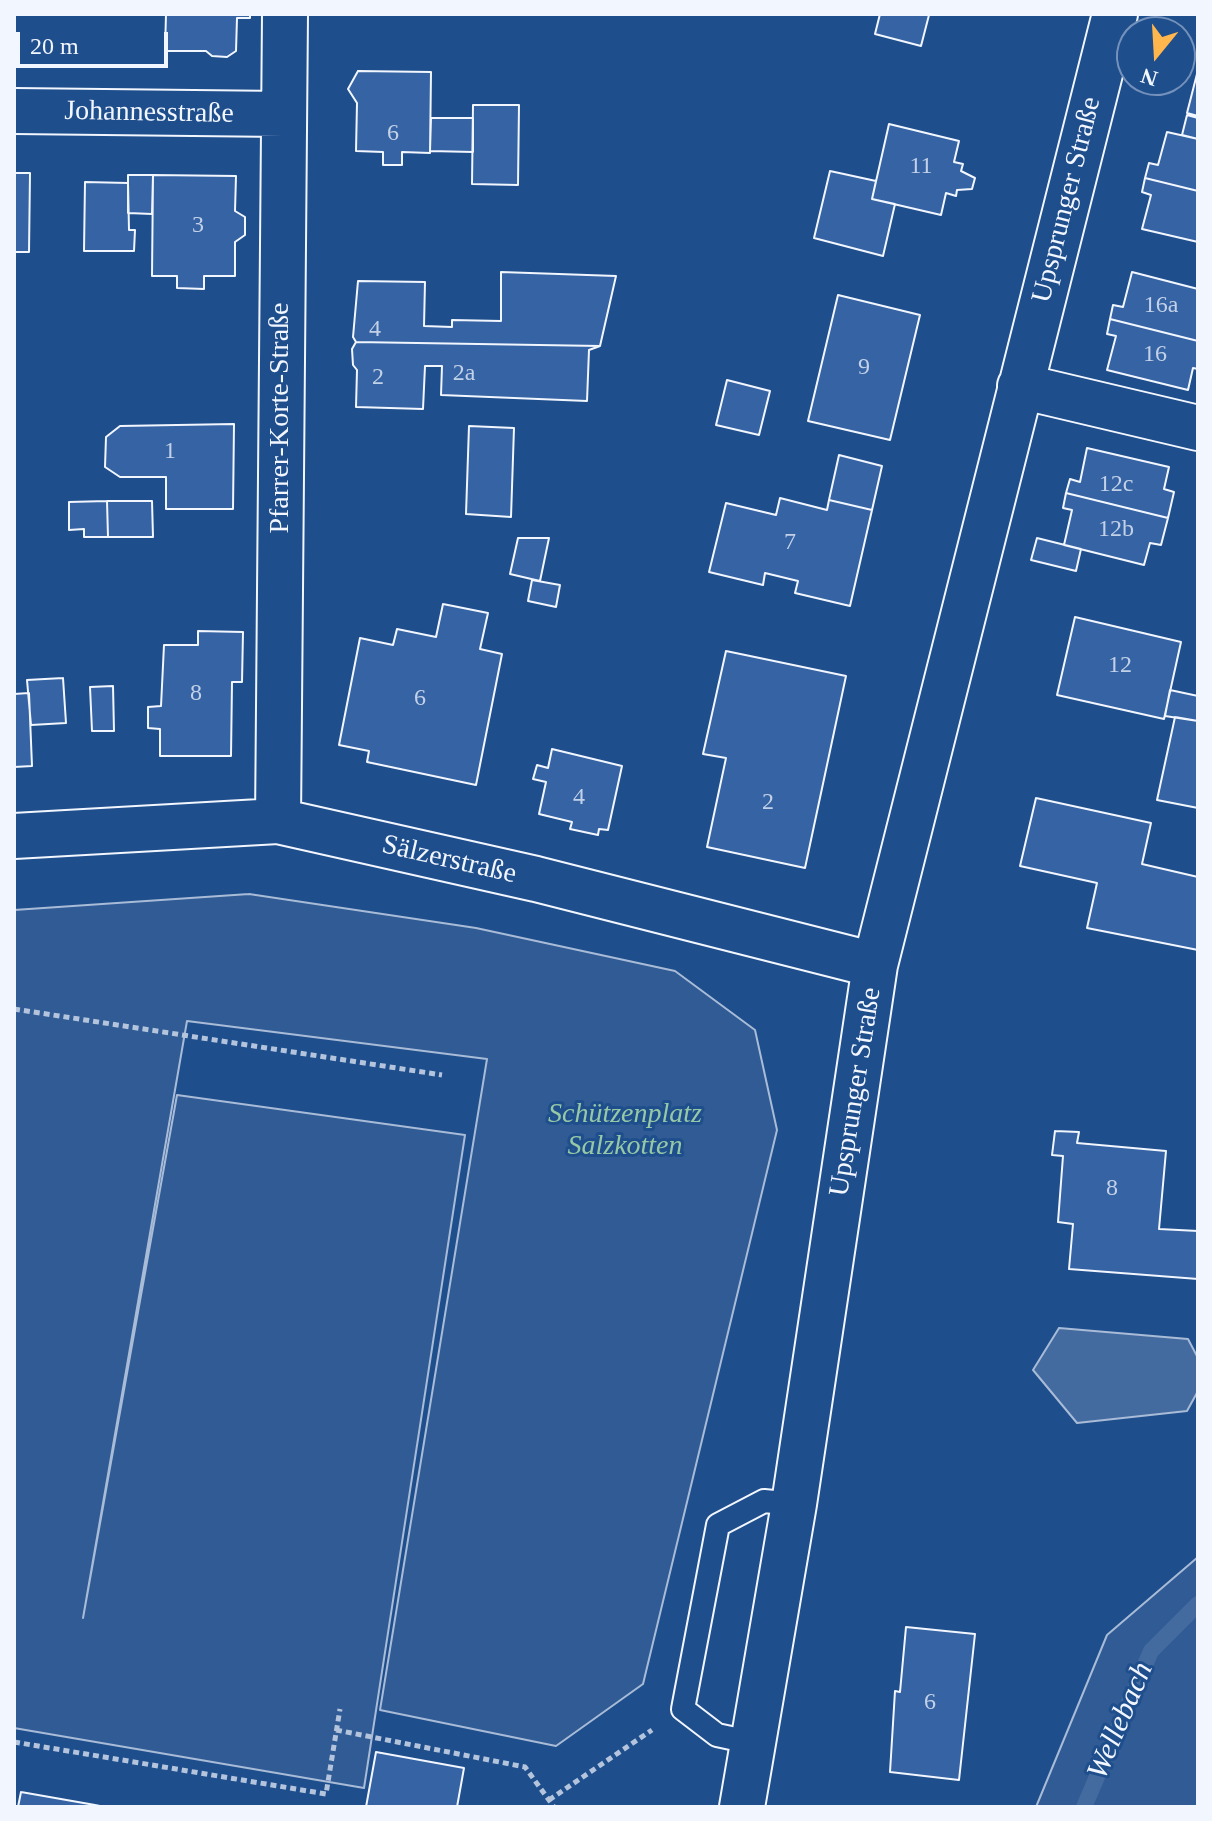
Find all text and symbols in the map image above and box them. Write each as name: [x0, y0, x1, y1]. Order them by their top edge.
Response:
scale bar: [20, 16, 172, 66]
north arrow: [1116, 16, 1196, 96]
text: 20 m: [30, 33, 79, 59]
text: N: [1138, 63, 1160, 92]
street label: Upsprunger Straße: [1025, 94, 1109, 306]
street label: Johannesstraße: [64, 95, 234, 131]
house number: 6: [387, 120, 399, 148]
house number: 11: [909, 153, 933, 181]
house number: 3: [192, 212, 204, 240]
house number: 16a: [1144, 292, 1178, 320]
street label: Pfarrer-Korte-Straße: [264, 302, 298, 534]
house number: 4: [369, 316, 381, 344]
house number: 16: [1143, 341, 1167, 369]
house number: 9: [858, 354, 870, 382]
house number: 2a: [453, 360, 475, 388]
house number: 2: [372, 364, 384, 392]
house number: 1: [164, 438, 176, 466]
house number: 12c: [1099, 471, 1133, 499]
house number: 12b: [1098, 516, 1134, 544]
house number: 7: [784, 529, 796, 557]
house number: 12: [1108, 652, 1132, 680]
house number: 8: [190, 680, 202, 708]
house number: 6: [414, 685, 426, 713]
house number: 4: [573, 784, 585, 812]
house number: 2: [762, 789, 774, 817]
street label: Sälzerstraße: [379, 828, 519, 892]
street label: Upsprunger Straße: [823, 985, 889, 1199]
park label: Schützenplatz Salzkotten: [548, 1098, 702, 1164]
house number: 8: [1106, 1175, 1118, 1203]
water label: Wellebach: [1080, 1657, 1162, 1785]
house number: 6: [924, 1689, 936, 1717]

